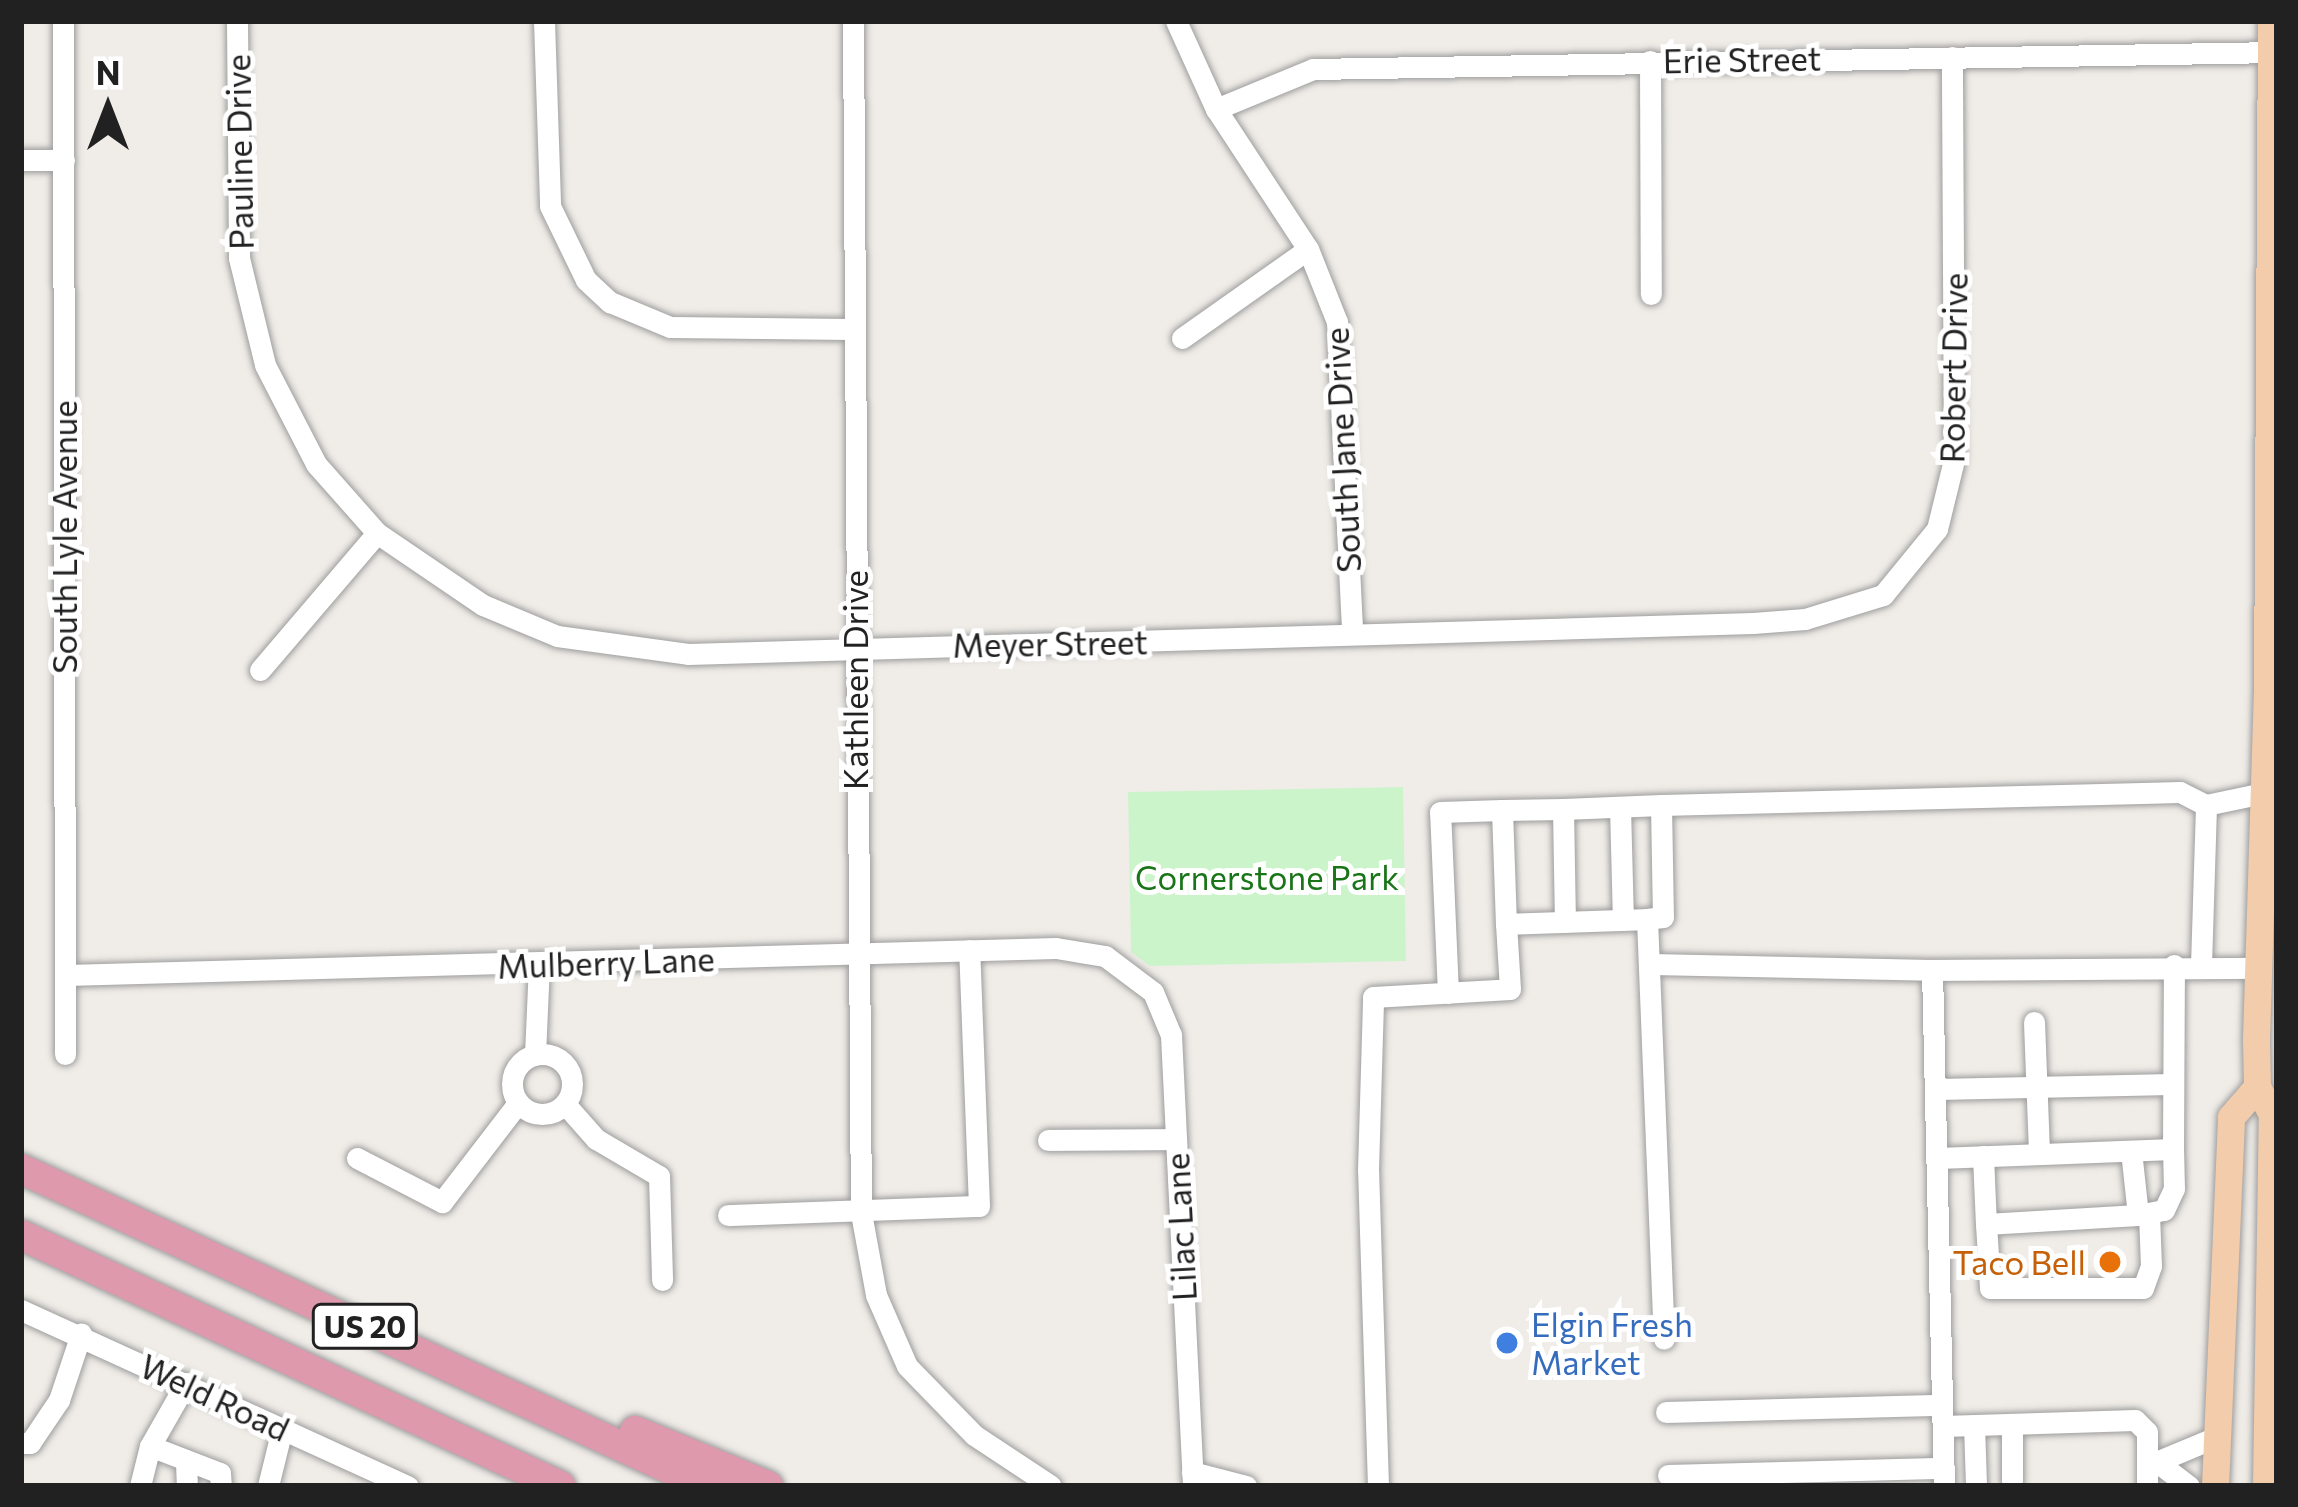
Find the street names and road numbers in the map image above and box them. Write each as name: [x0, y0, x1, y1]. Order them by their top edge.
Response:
street label: Erie Street: [1663, 38, 1821, 80]
street label: Pauline Drive: [217, 54, 261, 250]
street label: Robert Drive: [1932, 272, 1974, 464]
street label: South Jane Drive: [1316, 326, 1368, 574]
street label: South Lyle Avenue: [44, 400, 84, 674]
street label: Kathleen Drive: [835, 570, 875, 790]
street label: Meyer Street: [952, 621, 1148, 665]
street label: Mulberry Lane: [497, 938, 715, 986]
street label: Lilac Lane: [1156, 1152, 1204, 1302]
road number: US 20: [311, 1302, 419, 1350]
street label: Weld Road: [134, 1345, 296, 1449]

